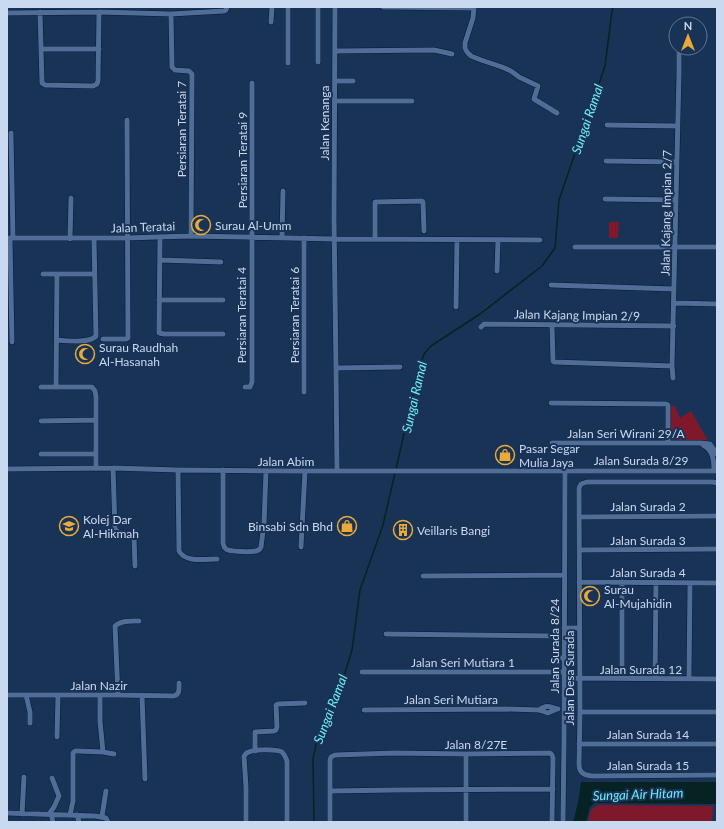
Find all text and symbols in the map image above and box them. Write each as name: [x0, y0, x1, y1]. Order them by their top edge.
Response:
north arrow: [668, 16, 708, 56]
text: N: [684, 19, 692, 32]
street label: Persiaran Teratai 7: [174, 81, 189, 177]
water label: Sungai Ramal: [568, 82, 606, 156]
street label: Jalan Kenanga: [317, 86, 332, 160]
street label: Persiaran Teratai 9: [235, 112, 250, 208]
street label: Jalan Kajang Impian 2/7: [657, 150, 675, 276]
mosque icon: Surau Al-Umm: [190, 214, 212, 236]
street label: Jalan Teratai: [111, 218, 175, 236]
place label: Surau Al-Umm: [215, 218, 292, 233]
street label: Persiaran Teratai 4: [234, 267, 249, 363]
street label: Persiaran Teratai 6: [287, 267, 302, 363]
street label: Jalan Kajang Impian 2/9: [514, 306, 640, 324]
place label: Surau Raudhah Al-Hasanah: [99, 340, 178, 369]
mosque icon: Surau Raudhah Al-Hasanah: [74, 343, 96, 365]
water label: Sungai Ramal: [398, 360, 430, 434]
street label: Jalan Seri Wirani 29/A: [567, 426, 686, 441]
place label: Pasar Segar Mulia Jaya: [519, 441, 580, 470]
shop icon: Pasar Segar Mulia Jaya: [494, 444, 516, 466]
street label: Jalan Surada 8/29: [594, 453, 688, 468]
street label: Jalan Abim: [258, 454, 314, 469]
street label: Jalan Surada 2: [610, 499, 686, 514]
place label: Kolej Dar Al-Hikmah: [83, 512, 139, 541]
school or university icon: Kolej Dar Al-Hikmah: [58, 515, 80, 537]
shop icon: Binsabi Sdn Bhd: [336, 515, 358, 537]
place label: Binsabi Sdn Bhd: [248, 519, 333, 534]
building icon: Veillaris Bangi: [392, 519, 414, 541]
place label: Veillaris Bangi: [417, 523, 490, 538]
street label: Jalan Surada 3: [610, 533, 686, 548]
street label: Jalan Surada 4: [610, 565, 686, 580]
place label: Surau Al-Mujahidin: [604, 582, 672, 611]
mosque icon: Surau Al-Mujahidin: [579, 585, 601, 607]
street label: Jalan Surada 8/24: [547, 599, 562, 693]
street label: Jalan Desa Surada: [562, 630, 577, 725]
street label: Jalan Seri Mutiara 1: [411, 655, 515, 670]
street label: Jalan Surada 12: [600, 662, 682, 677]
water label: Sungai Ramal: [309, 672, 351, 746]
street label: Jalan Nazir: [71, 678, 128, 693]
street label: Jalan Seri Mutiara: [404, 692, 498, 707]
street label: Jalan Surada 14: [607, 727, 689, 742]
street label: Jalan 8/27E: [445, 737, 507, 752]
street label: Jalan Surada 15: [607, 758, 689, 773]
water label: Sungai Air Hitam: [592, 784, 684, 804]

